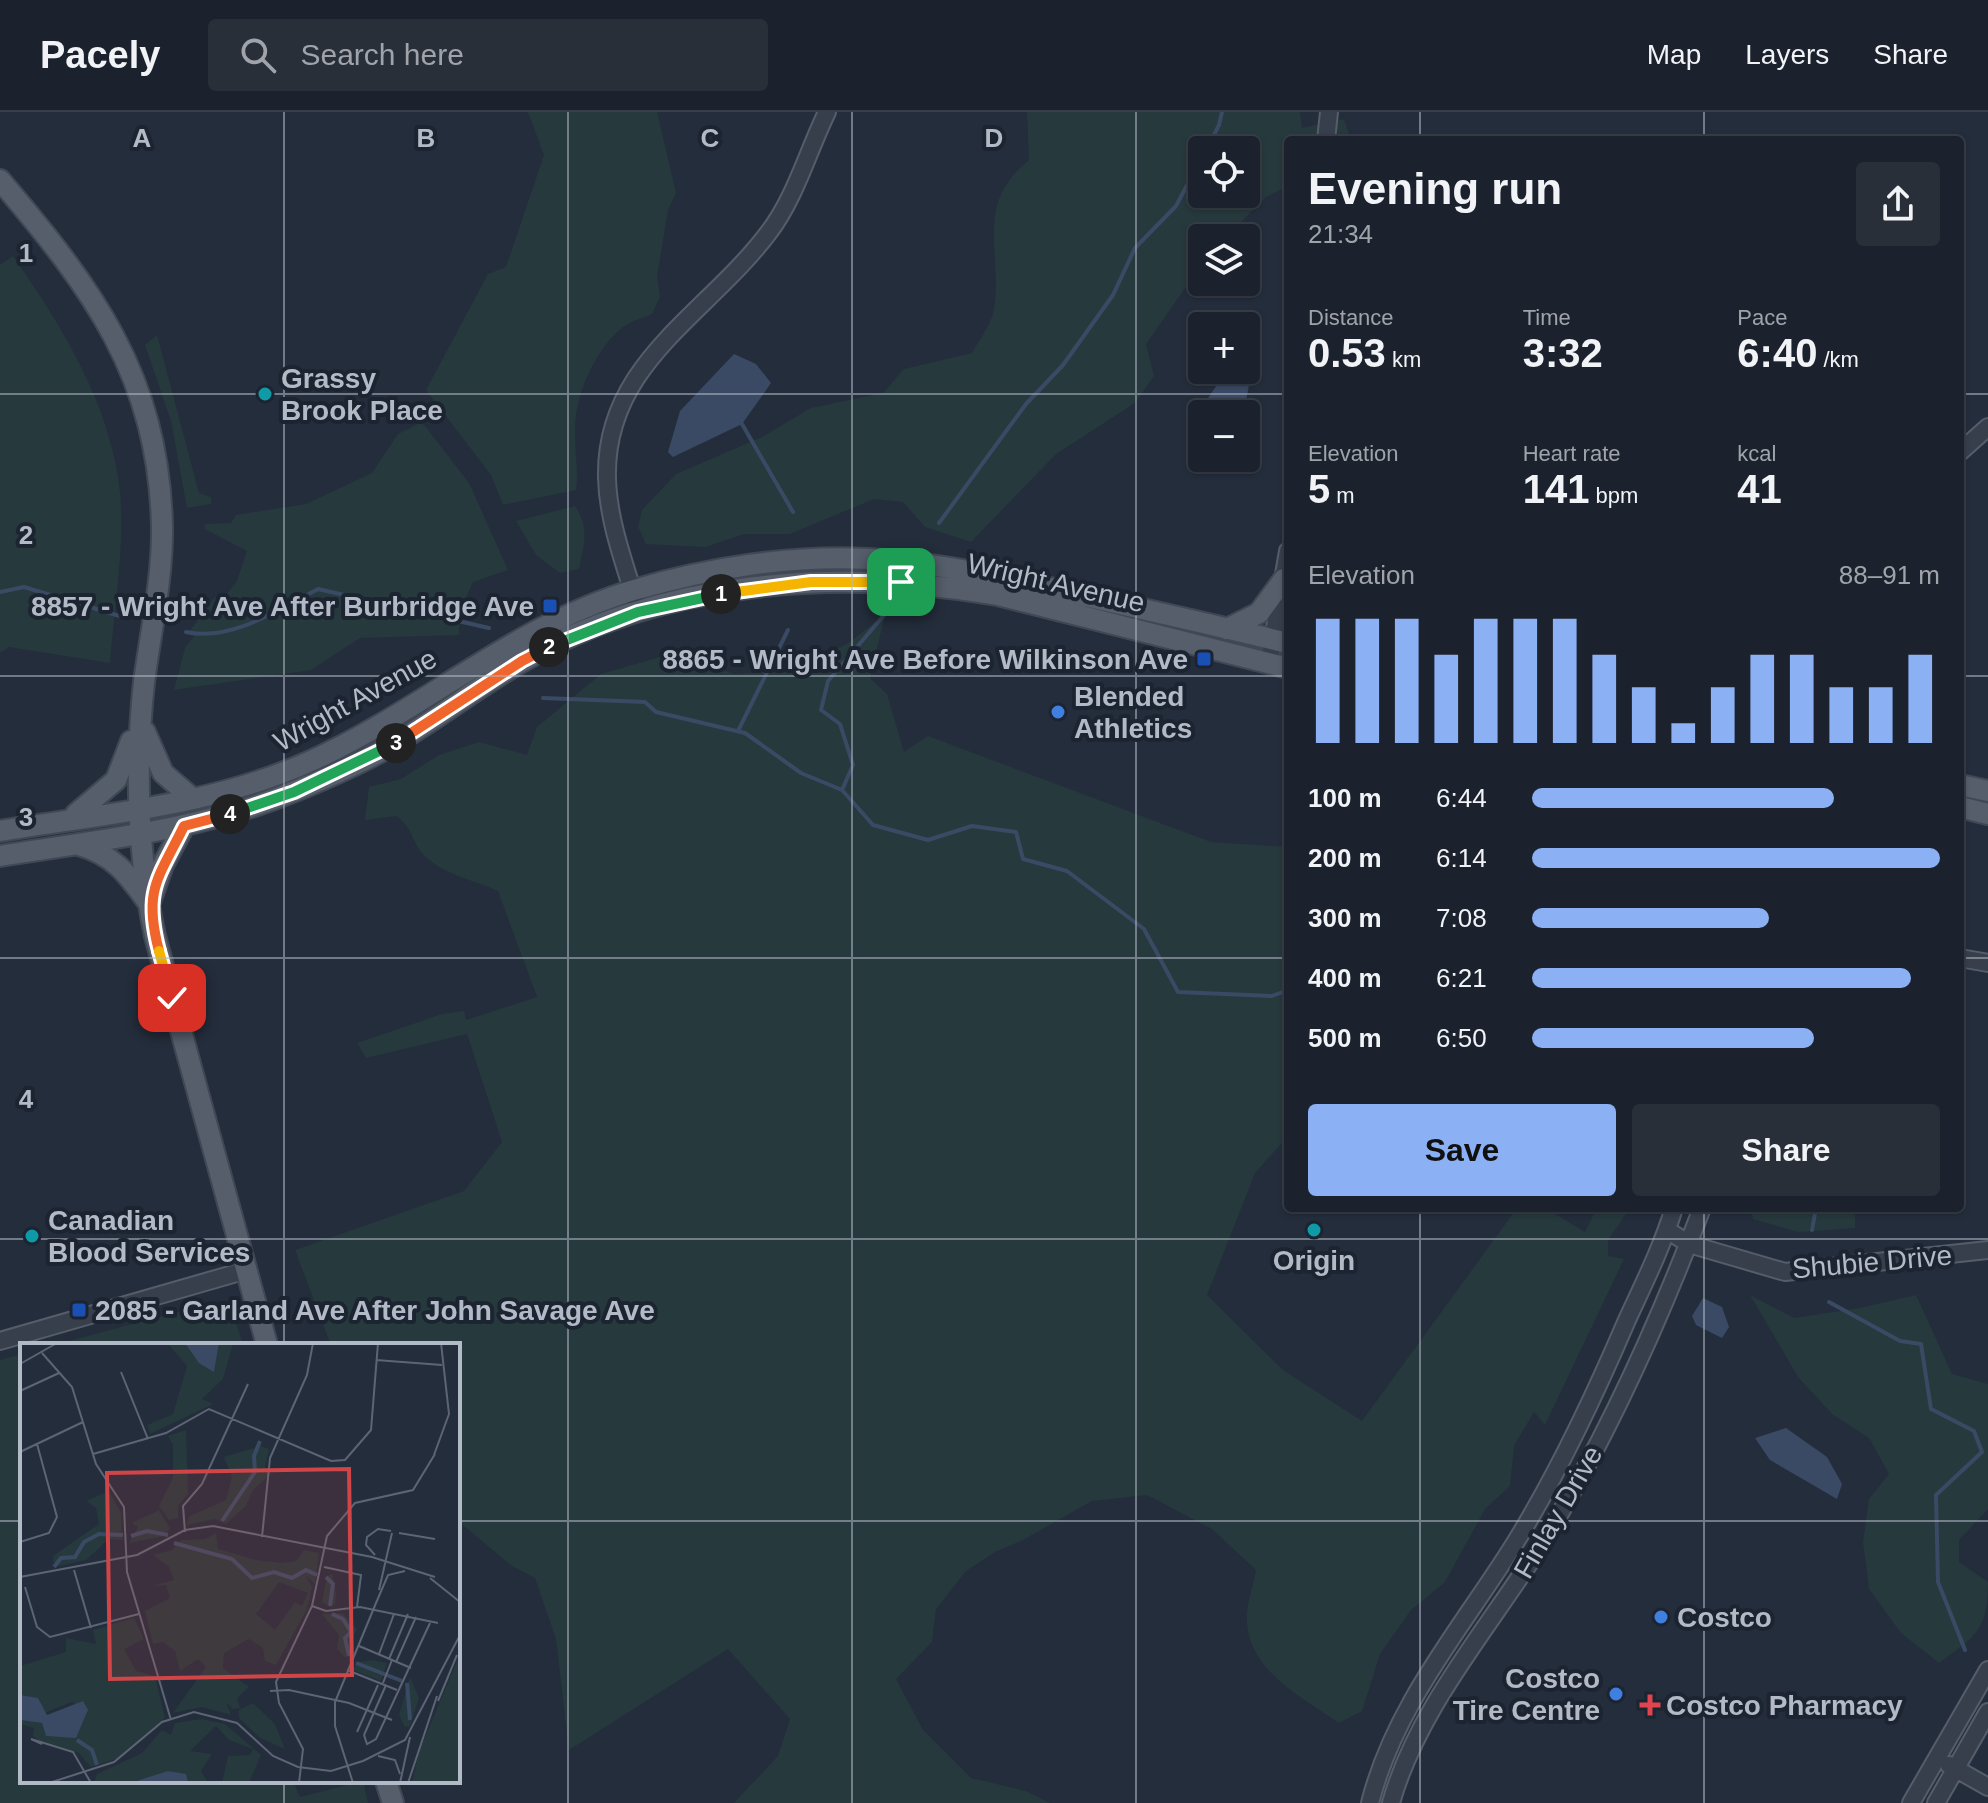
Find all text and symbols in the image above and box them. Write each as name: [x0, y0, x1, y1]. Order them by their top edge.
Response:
search box: [208, 19, 768, 91]
icon: search: [236, 33, 280, 77]
text: Pacely: [40, 34, 160, 76]
text: Search here: [300, 38, 464, 71]
text: Map: [1647, 39, 1701, 70]
text: Layers: [1745, 39, 1829, 70]
text: Share: [1873, 39, 1948, 70]
text: A: [133, 123, 152, 153]
text: B: [417, 123, 435, 153]
text: C: [701, 123, 720, 153]
text: D: [985, 123, 1003, 153]
map controls: [1188, 136, 1260, 472]
button: locate: [1188, 136, 1260, 208]
button: share: [1856, 162, 1940, 246]
text: Evening run: [1308, 164, 1562, 213]
text: 21:34: [1308, 219, 1373, 249]
button: layers: [1188, 224, 1260, 296]
text: 1: [19, 238, 33, 268]
text: Distance: [1308, 305, 1394, 330]
text: Time: [1523, 305, 1571, 330]
text: Pace: [1737, 305, 1787, 330]
button: +: [1188, 312, 1260, 384]
text: 0.53: [1308, 331, 1386, 375]
text: 3:32: [1523, 331, 1603, 375]
text: 6:40: [1737, 331, 1817, 375]
text: km: [1386, 347, 1421, 372]
text: /km: [1817, 347, 1859, 372]
place label: Grassy Brook Place: [281, 363, 443, 426]
marker: Grassy Brook Place: [256, 385, 274, 403]
button: −: [1188, 400, 1260, 472]
text: Elevation: [1308, 441, 1399, 466]
text: Heart rate: [1523, 441, 1620, 466]
text: kcal: [1737, 441, 1776, 466]
text: 5: [1308, 467, 1330, 511]
text: 141: [1523, 467, 1589, 511]
text: 41: [1737, 467, 1782, 511]
text: m: [1330, 483, 1355, 508]
text: bpm: [1589, 483, 1638, 508]
text: 2: [19, 520, 33, 550]
pin: [867, 548, 935, 616]
street label: Wright Avenue: [964, 548, 1148, 618]
icon: arrive: [879, 560, 923, 604]
text: Elevation: [1308, 560, 1415, 590]
text: 88–91 m: [1839, 560, 1940, 590]
pin: 1: [701, 574, 741, 614]
text: 1: [715, 581, 727, 606]
place label: 8857 - Wright Ave After Burbridge Ave: [31, 591, 534, 622]
marker: 8857 - Wright Ave After Burbridge Ave: [541, 597, 559, 615]
pin: 2: [529, 627, 569, 667]
text: 2: [543, 634, 555, 659]
street label: Wright Avenue: [268, 643, 442, 757]
place label: 8865 - Wright Ave Before Wilkinson Ave: [662, 644, 1188, 675]
marker: 8865 - Wright Ave Before Wilkinson Ave: [1195, 650, 1213, 668]
place label: Blended Athletics: [1074, 681, 1192, 744]
marker: Blended Athletics: [1049, 703, 1067, 721]
pin: 3: [376, 723, 416, 763]
text: 3: [390, 730, 402, 755]
text: 100 m: [1308, 783, 1382, 813]
text: 6:44: [1436, 783, 1487, 813]
pin: 4: [210, 794, 250, 834]
text: 4: [224, 801, 236, 826]
text: 3: [19, 802, 33, 832]
text: 200 m: [1308, 843, 1382, 873]
text: 6:14: [1436, 843, 1487, 873]
text: 300 m: [1308, 903, 1382, 933]
text: 7:08: [1436, 903, 1487, 933]
text: 400 m: [1308, 963, 1382, 993]
text: 6:21: [1436, 963, 1487, 993]
pin: [138, 964, 206, 1032]
icon: check: [150, 976, 194, 1020]
text: 500 m: [1308, 1023, 1382, 1053]
text: 6:50: [1436, 1023, 1487, 1053]
text: 4: [19, 1084, 34, 1114]
button: Save: [1308, 1104, 1616, 1196]
button: Share: [1632, 1104, 1940, 1196]
place label: Canadian Blood Services: [48, 1205, 250, 1268]
marker: Origin: [1305, 1221, 1323, 1239]
marker: Canadian Blood Services: [23, 1227, 41, 1245]
street label: Shubie Drive: [1791, 1240, 1953, 1284]
place label: Origin: [1273, 1245, 1355, 1276]
place label: 2085 - Garland Ave After John Savage Ave: [95, 1295, 655, 1326]
marker: 2085 - Garland Ave After John Savage Ave: [70, 1301, 88, 1319]
inset map: [20, 1343, 460, 1783]
street label: Finlay Drive: [1508, 1440, 1608, 1584]
place label: Costco: [1677, 1602, 1772, 1633]
marker: Costco: [1652, 1608, 1670, 1626]
place label: Costco Tire Centre: [1453, 1663, 1600, 1726]
marker: Costco Tire Centre: [1607, 1685, 1625, 1703]
place label: Costco Pharmacy: [1666, 1690, 1903, 1721]
marker: Costco Pharmacy: [1641, 1696, 1659, 1714]

